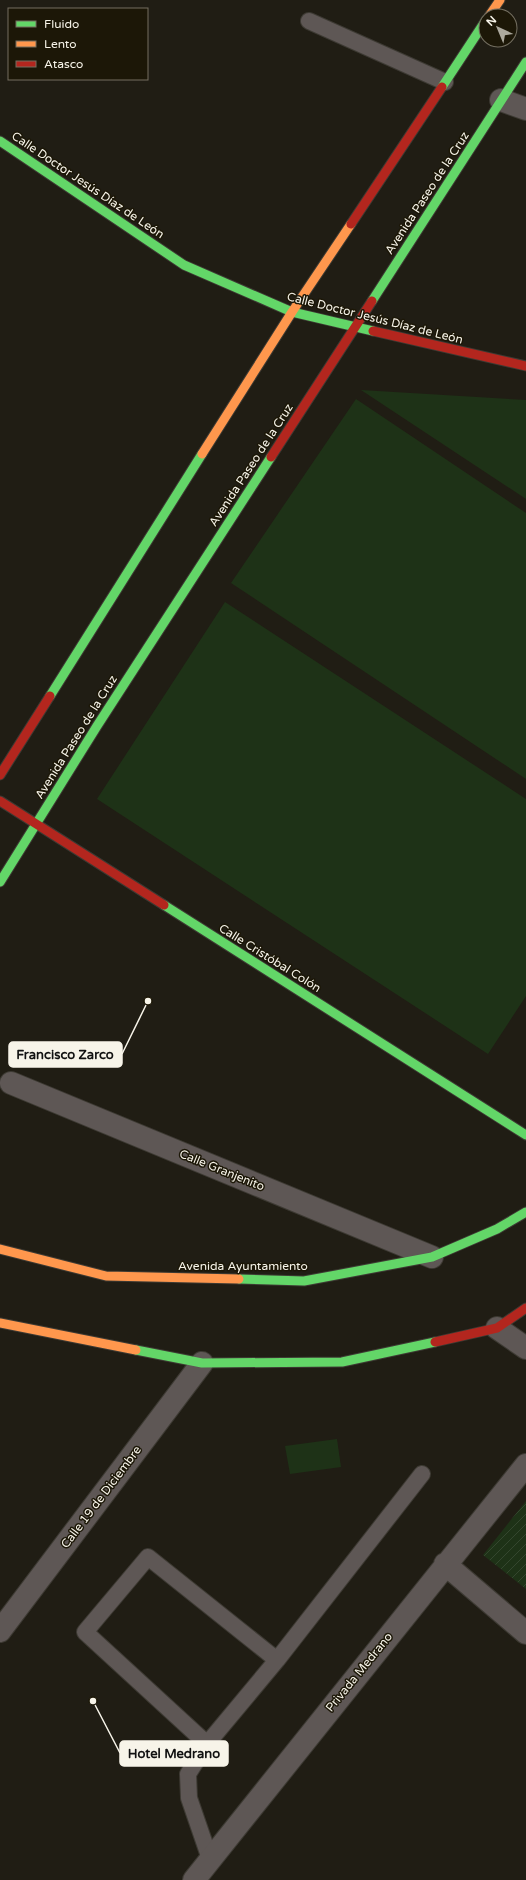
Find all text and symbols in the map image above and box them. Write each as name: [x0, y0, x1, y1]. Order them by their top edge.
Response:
legend: [8, 8, 148, 80]
north arrow: [478, 8, 518, 48]
text: N: [484, 13, 499, 29]
text: Fluido: [44, 17, 79, 31]
text: Lento: [44, 37, 77, 51]
text: Atasco: [44, 57, 83, 71]
street label: Calle Doctor Jesús Díaz de León: [9, 129, 167, 241]
street label: Avenida Paseo de la Cruz: [382, 129, 472, 257]
street label: Calle Doctor Jesús Díaz de León: [286, 289, 464, 347]
street label: Avenida Paseo de la Cruz: [206, 401, 296, 529]
street label: Avenida Paseo de la Cruz: [32, 673, 120, 801]
street label: Calle Cristóbal Colón: [216, 921, 324, 995]
callout: Francisco Zarco: [9, 1042, 122, 1067]
text: Francisco Zarco: [16, 1047, 114, 1063]
street label: Calle Granjenito: [177, 1147, 267, 1193]
street label: Avenida Ayuntamiento: [178, 1259, 308, 1273]
street label: Calle 19 de Diciembre: [58, 1443, 144, 1551]
street label: Privada Medrano: [323, 1630, 395, 1714]
callout: Hotel Medrano: [120, 1741, 228, 1766]
text: Hotel Medrano: [128, 1746, 220, 1762]

